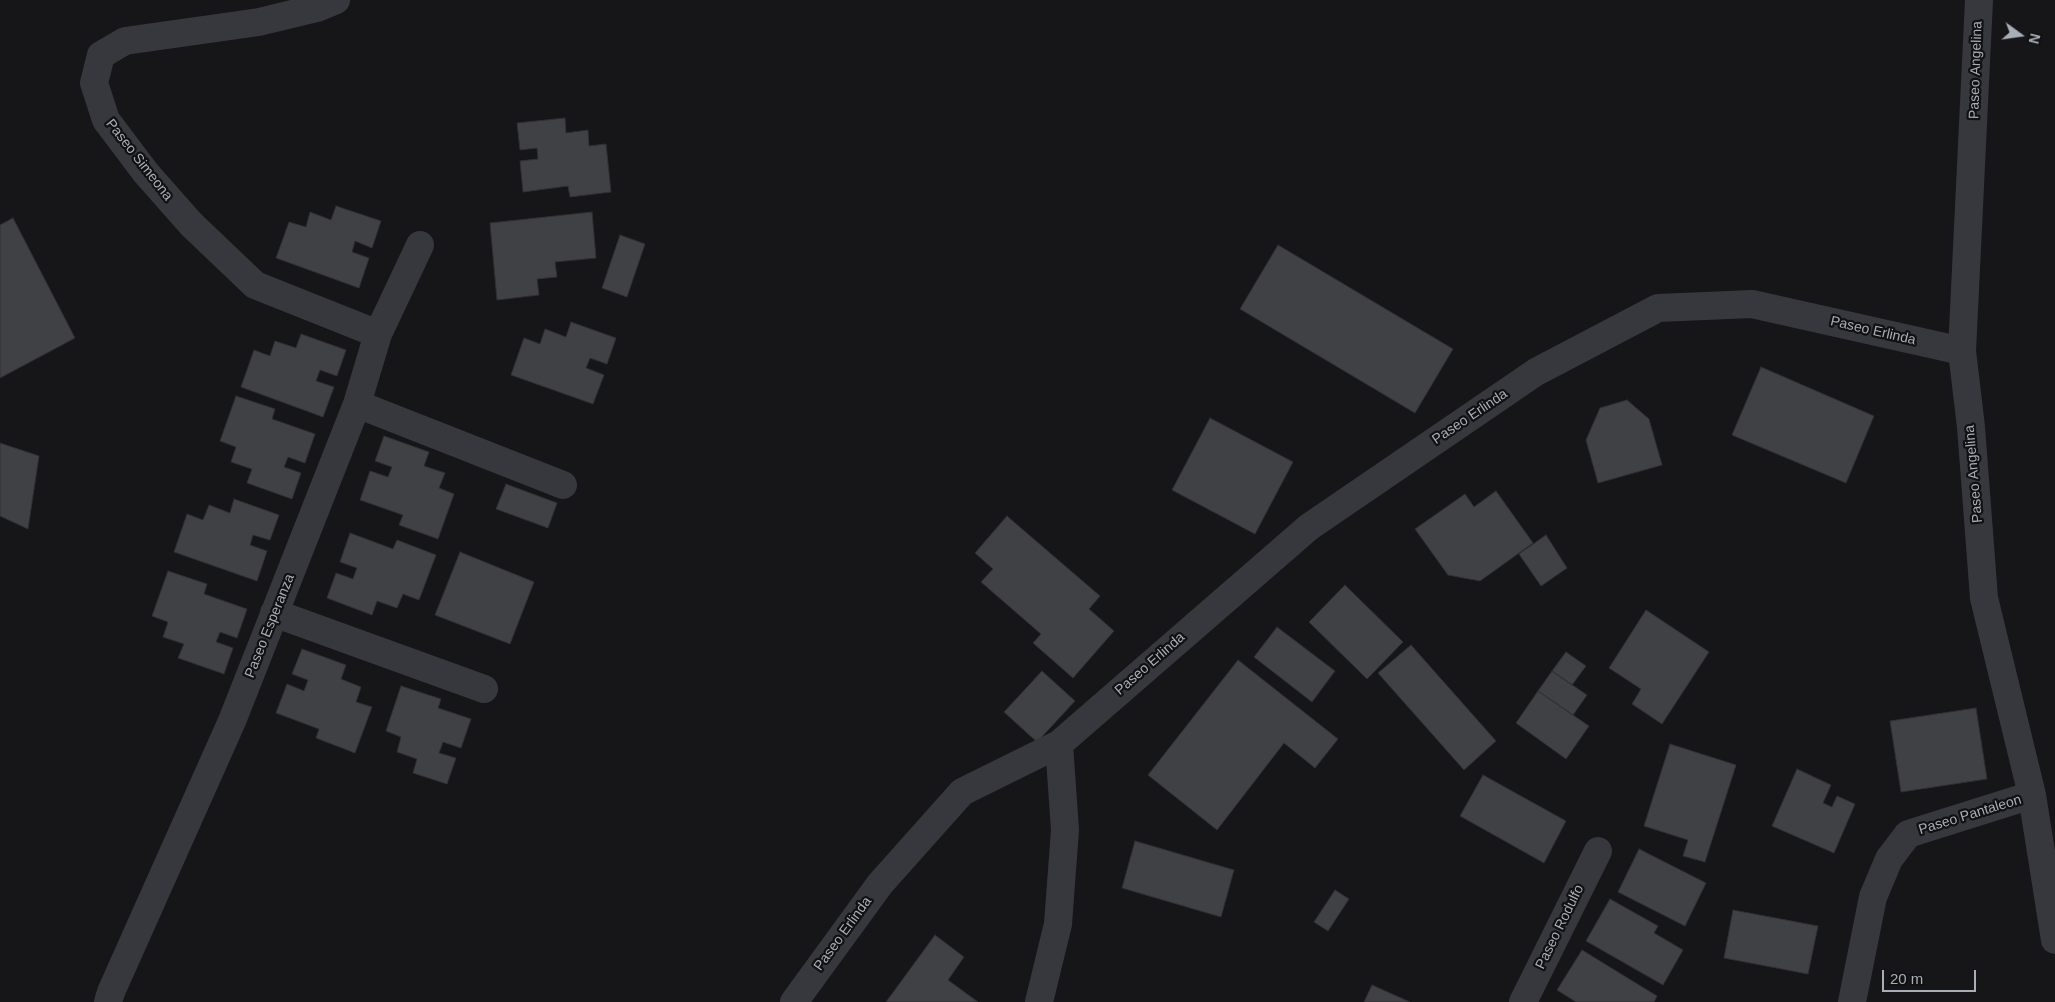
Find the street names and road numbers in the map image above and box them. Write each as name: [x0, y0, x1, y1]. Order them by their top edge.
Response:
street label: Paseo Angelina: [1966, 21, 1986, 119]
street label: Paseo Simeona: [102, 116, 176, 204]
street label: Paseo Erlinda: [1829, 313, 1917, 349]
street label: Paseo Erlinda: [1429, 386, 1511, 448]
street label: Paseo Angelina: [1961, 424, 1987, 524]
street label: Paseo Esperanza: [242, 572, 298, 680]
street label: Paseo Erlinda: [1112, 629, 1188, 699]
street label: Paseo Pantaleon: [1917, 791, 2023, 839]
street label: Paseo Rodulfo: [1532, 882, 1588, 972]
street label: Paseo Erlinda: [811, 894, 875, 974]

